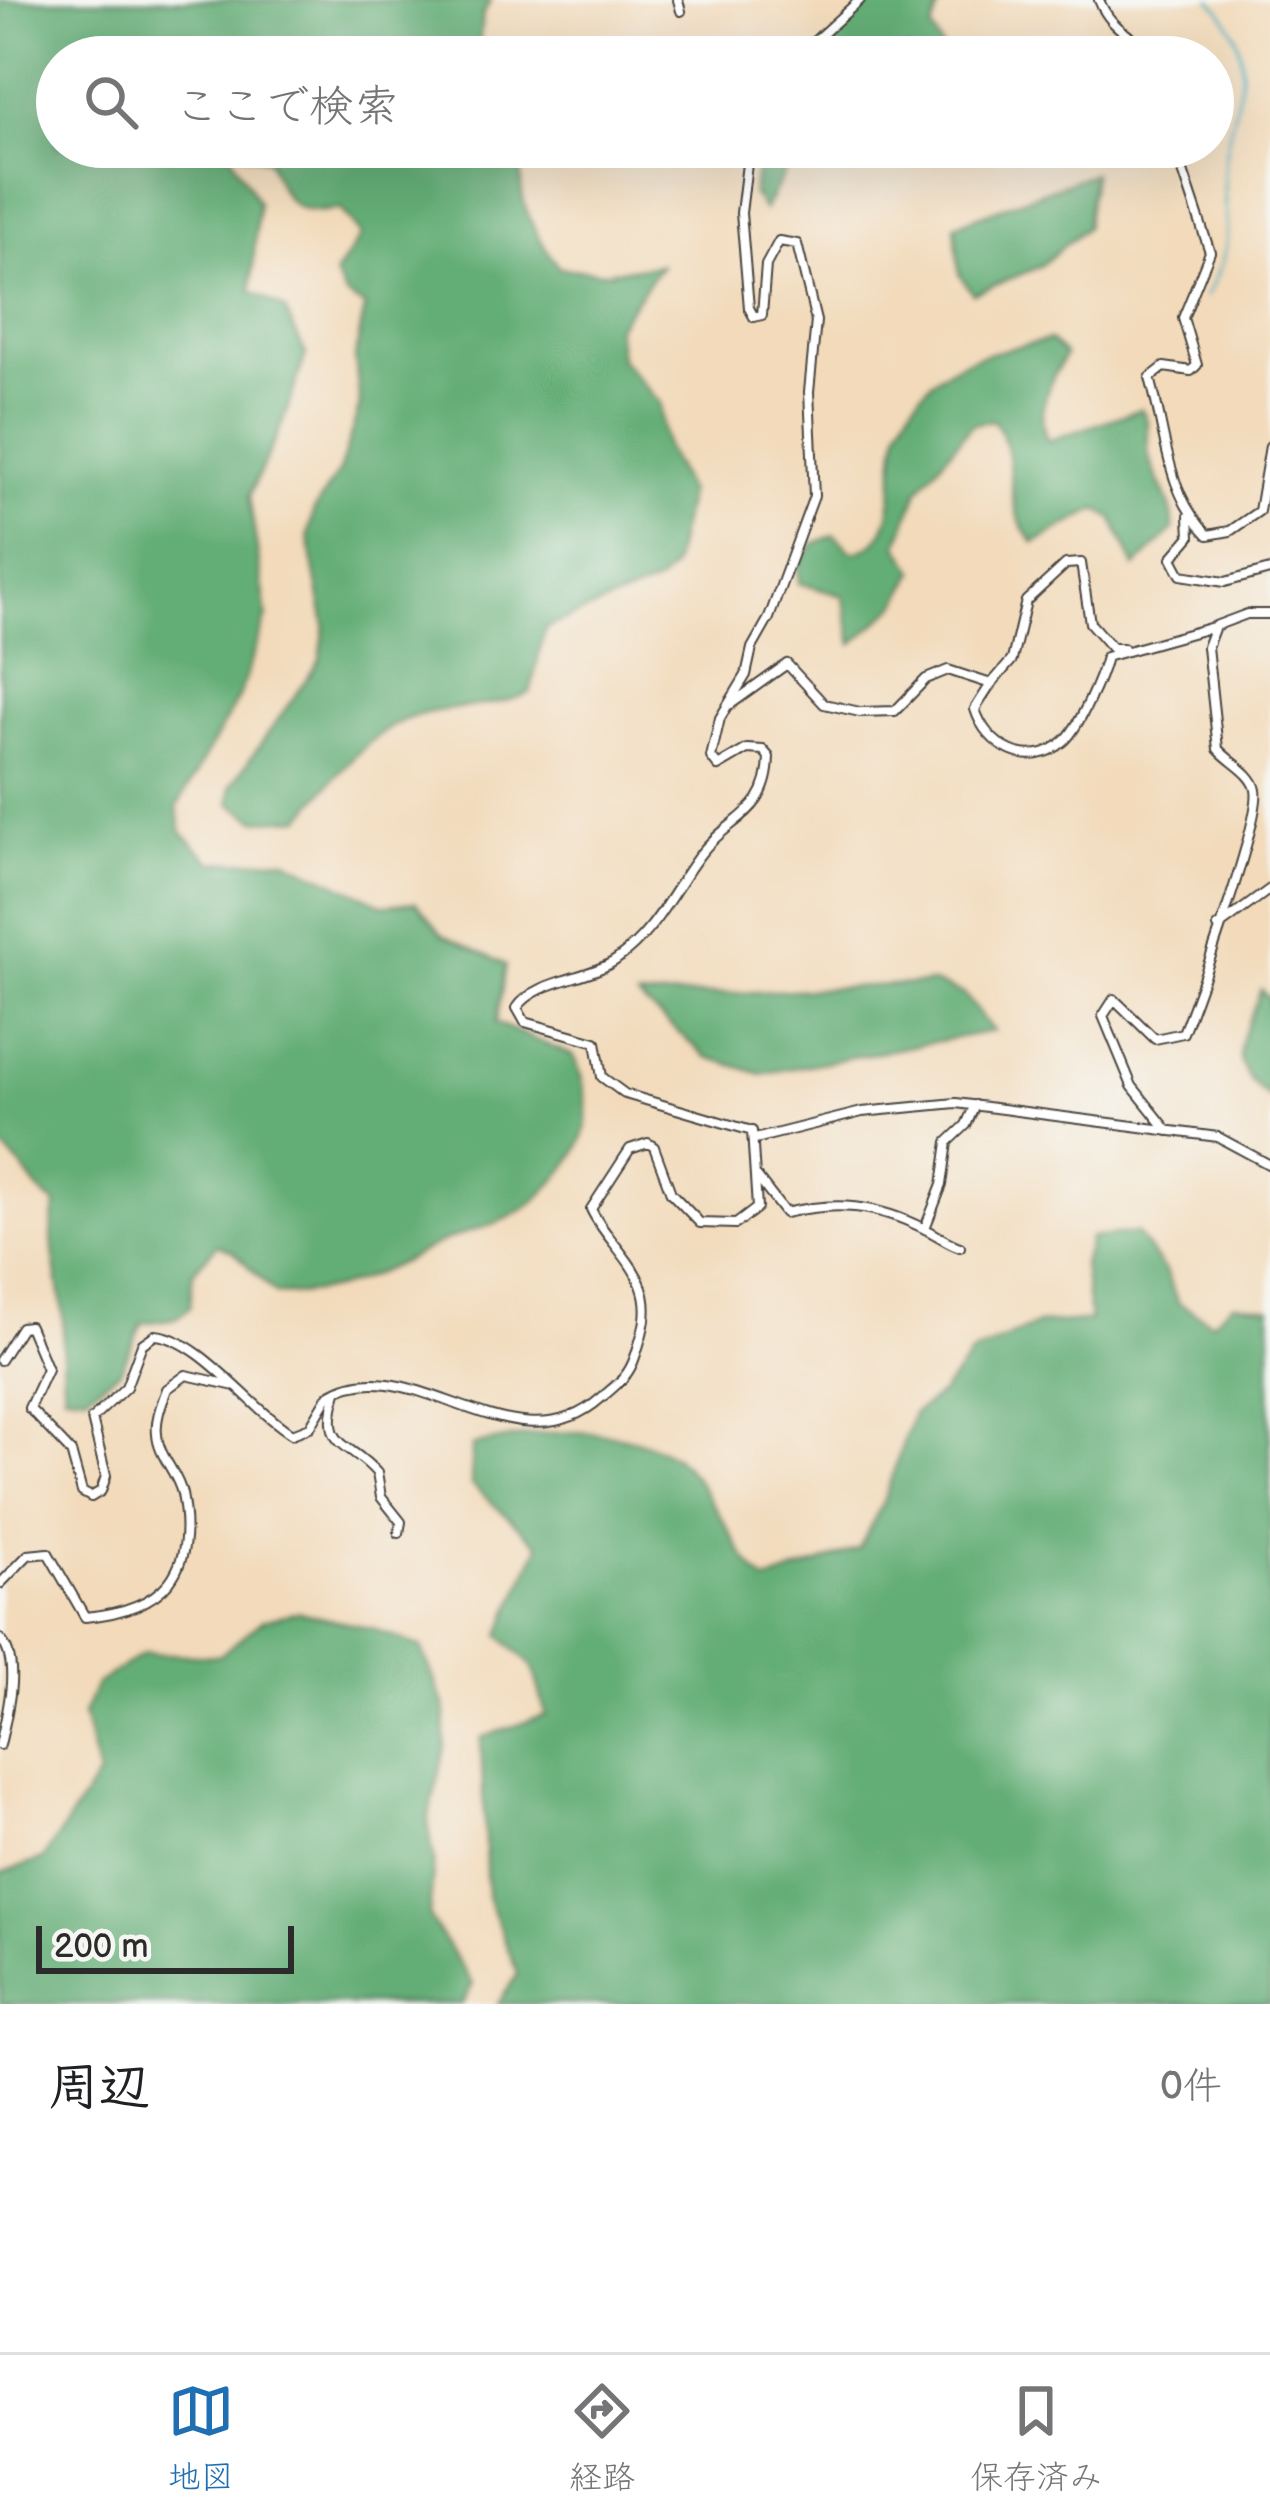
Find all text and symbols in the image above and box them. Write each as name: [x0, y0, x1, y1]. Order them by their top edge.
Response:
search box: [36, 36, 1234, 168]
icon: search: [78, 69, 144, 135]
text: ここで検索: [174, 80, 399, 135]
scale bar: [36, 1920, 294, 1973]
text: 200 m: [54, 1927, 148, 1967]
text: 周辺: [48, 2058, 150, 2119]
text: 0件: [1160, 2064, 1222, 2111]
tab: 地図: [168, 2378, 234, 2498]
tab: 経路: [569, 2378, 635, 2498]
tab: 保存済み: [970, 2378, 1102, 2498]

